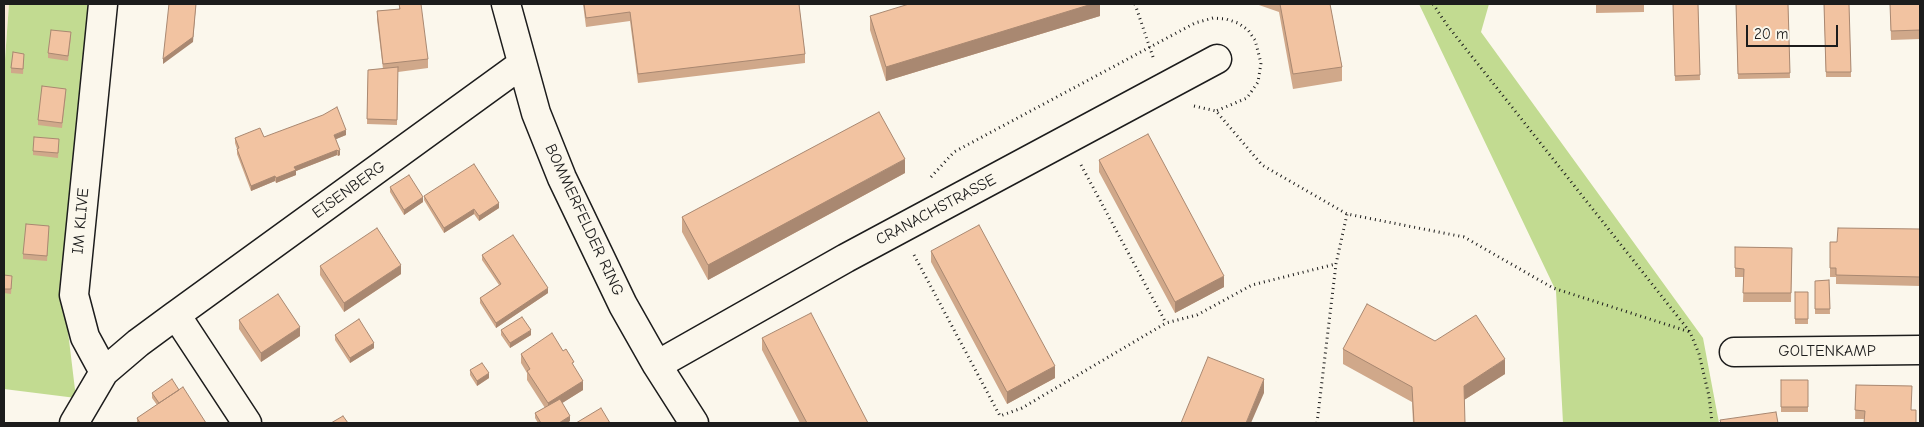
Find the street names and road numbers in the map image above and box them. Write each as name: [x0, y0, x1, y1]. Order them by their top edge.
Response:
street label: BOMMERFELDER RING: [540, 141, 628, 299]
street label: EISENBERG: [309, 157, 389, 223]
street label: CRANACHSTRASSE: [873, 170, 999, 250]
street label: IM KLIVE: [69, 187, 93, 255]
street label: GOLTENKAMP: [1778, 341, 1876, 361]

